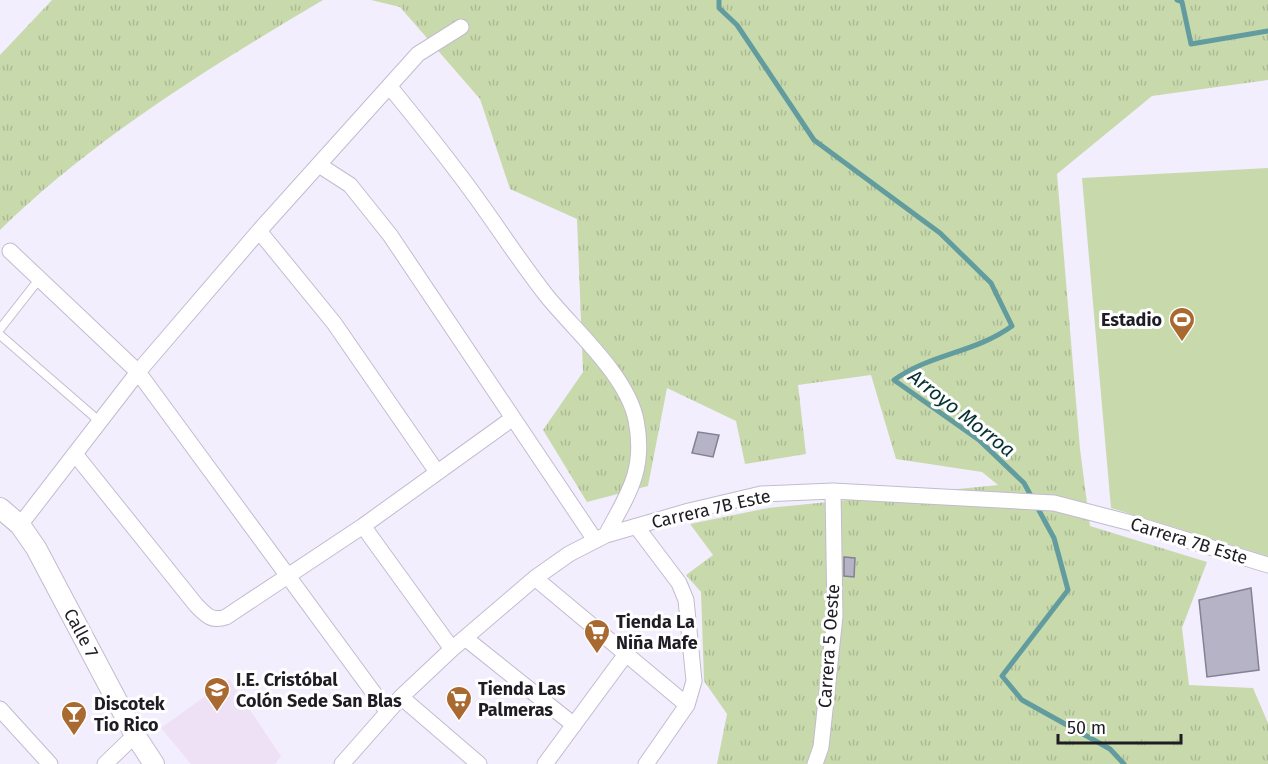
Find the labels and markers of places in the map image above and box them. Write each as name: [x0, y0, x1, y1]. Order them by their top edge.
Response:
sports icon: Estadio: [1167, 305, 1197, 343]
place label: Estadio: [1101, 309, 1162, 331]
place label: Tienda La Niña Mafe: [616, 611, 698, 654]
supermarket icon: Tienda La Niña Mafe: [582, 617, 612, 655]
place label: I.E. Cristóbal Colón Sede San Blas: [236, 669, 402, 712]
school or university icon: I.E. Cristóbal Colón Sede San Blas: [202, 675, 232, 713]
place label: Tienda Las Palmeras: [478, 678, 566, 721]
supermarket icon: Tienda Las Palmeras: [444, 684, 474, 722]
place label: Discotek Tio Rico: [94, 693, 166, 736]
bar icon: Discotek Tio Rico: [59, 699, 89, 737]

